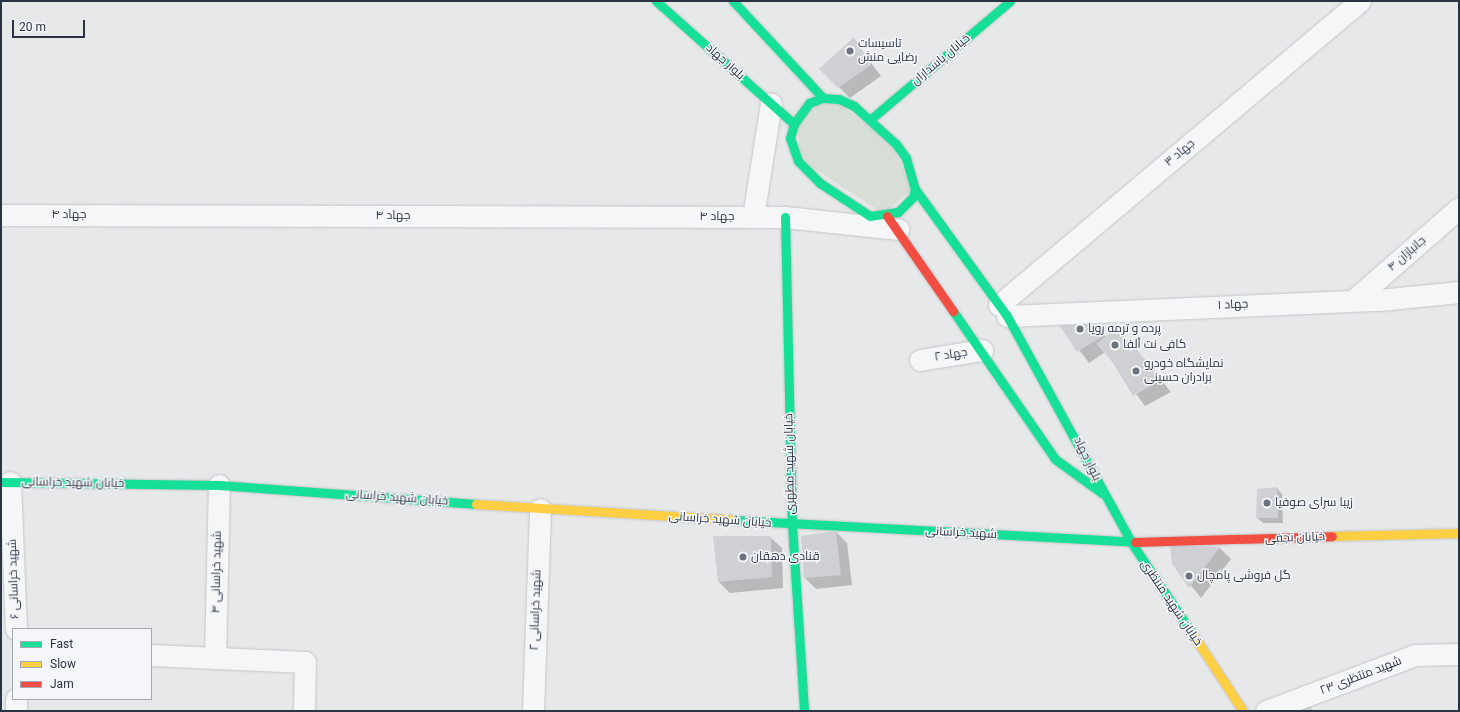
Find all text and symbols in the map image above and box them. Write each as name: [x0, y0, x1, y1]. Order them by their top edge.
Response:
scale bar: [14, 12, 87, 38]
text: 20 m: [19, 20, 46, 34]
street label: خیابان پاسداران: [909, 31, 973, 89]
place label: تاسیسات رضایی منش: [858, 37, 918, 65]
street label: بلوار جهاد: [703, 41, 747, 83]
marker: تاسیسات رضایی منش: [845, 46, 855, 56]
street label: جهاد ۳: [1162, 136, 1198, 170]
street label: جهاد ۴: [52, 208, 86, 222]
street label: جهاد ۴: [376, 209, 410, 223]
street label: جهاد ۴: [700, 210, 734, 224]
street label: جانبازان ۴: [1385, 234, 1429, 274]
street label: جهاد ۱: [1217, 297, 1249, 313]
place label: پرده و ترمه رویا: [1088, 322, 1161, 336]
marker: پرده و ترمه رویا: [1075, 324, 1085, 334]
place label: کافی نت آلفا: [1123, 338, 1186, 352]
marker: کافی نت آلفا: [1110, 340, 1120, 350]
street label: جهاد ۲: [933, 345, 969, 365]
place label: نمایشگاه خودرو برادران حسینی: [1144, 357, 1223, 385]
marker: نمایشگاه خودرو برادران حسینی: [1131, 366, 1141, 376]
street label: خیابان شهید مطهری: [782, 413, 798, 515]
street label: بلوار جهاد: [1070, 435, 1104, 483]
street label: خیابان شهید خراسانی: [21, 475, 125, 491]
street label: خیابان شهید خراسانی: [345, 487, 449, 509]
place label: زیبا سرای صوفیا: [1275, 496, 1353, 510]
marker: زیبا سرای صوفیا: [1262, 498, 1272, 508]
street label: خیابان شهید خراسانی: [668, 509, 772, 531]
street label: شهید خراسانی: [925, 524, 997, 542]
street label: خیابان نجفی: [1265, 530, 1325, 546]
street label: شهید خراسانی ۴: [209, 531, 225, 613]
street label: شهید خراسانی ۶: [5, 539, 23, 619]
place label: قنادی دهقان: [751, 550, 819, 564]
marker: قنادی دهقان: [738, 552, 748, 562]
street label: خیابان شهید منتظری: [1137, 557, 1205, 649]
street label: شهید خراسانی ۲: [527, 569, 545, 651]
place label: گل فروشی پامچال: [1197, 569, 1291, 583]
marker: گل فروشی پامچال: [1184, 571, 1194, 581]
legend: [12, 628, 152, 700]
text: Fast: [50, 637, 73, 651]
street label: شهید منتظری ۲۳: [1318, 654, 1404, 698]
text: Slow: [50, 657, 76, 671]
text: Jam: [50, 677, 74, 691]

